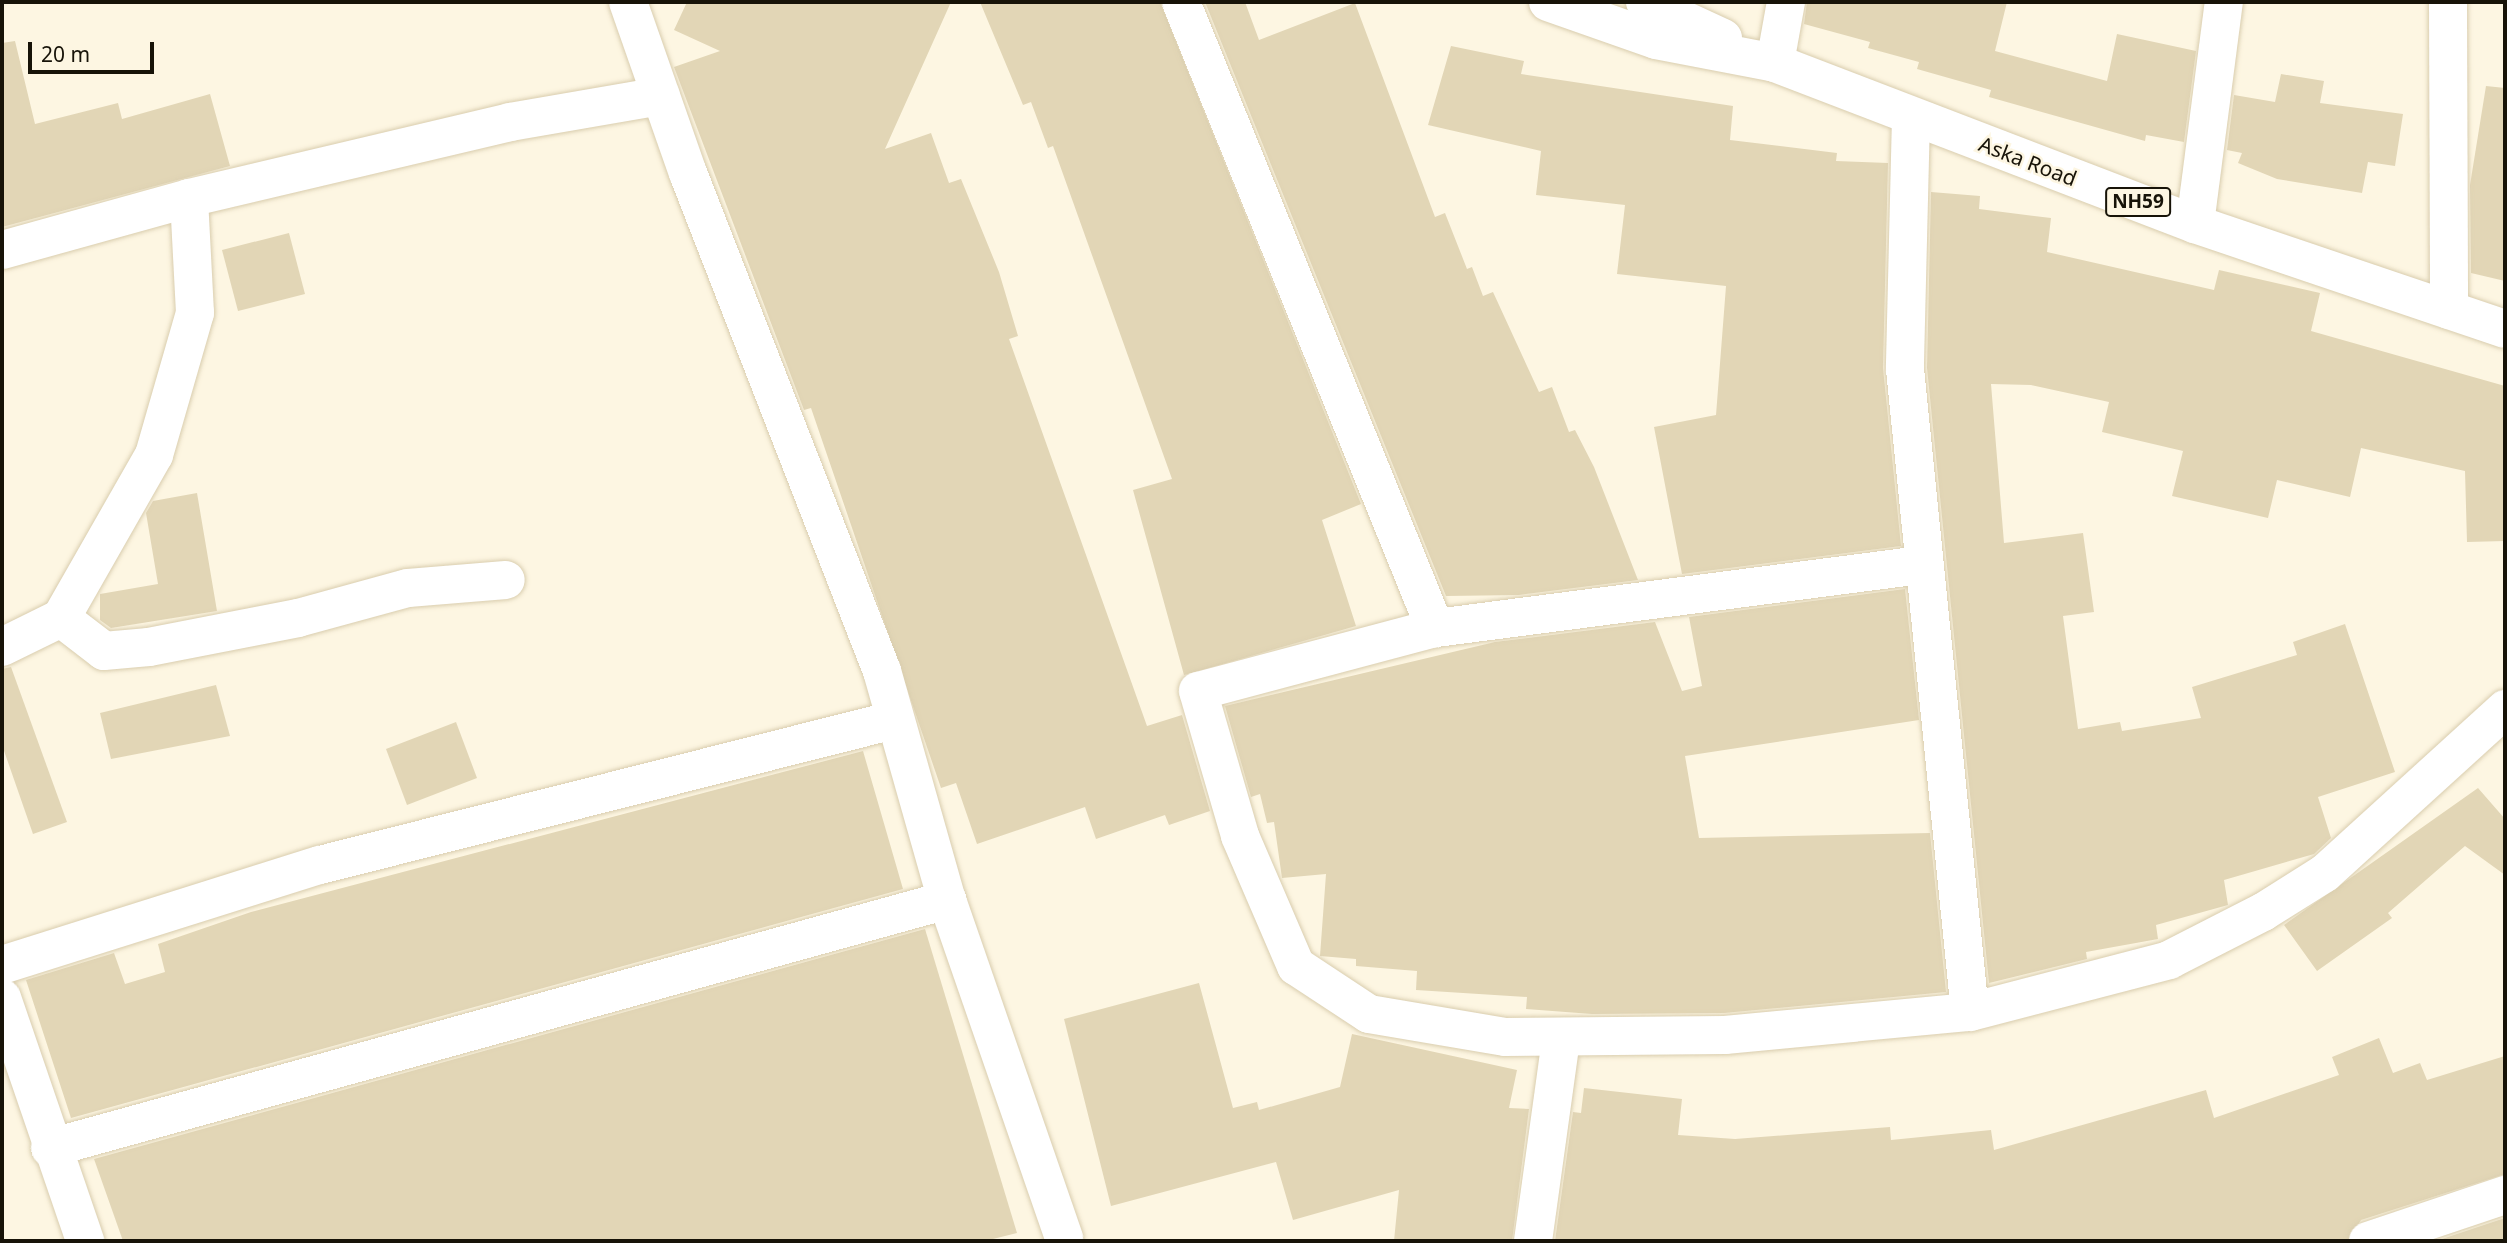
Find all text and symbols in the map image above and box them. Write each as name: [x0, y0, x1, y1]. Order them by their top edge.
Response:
scale bar: [32, 28, 158, 72]
text: 20 m: [41, 40, 90, 68]
street label: Aska Road: [1976, 131, 2080, 191]
road number: NH59: [2105, 186, 2171, 218]

